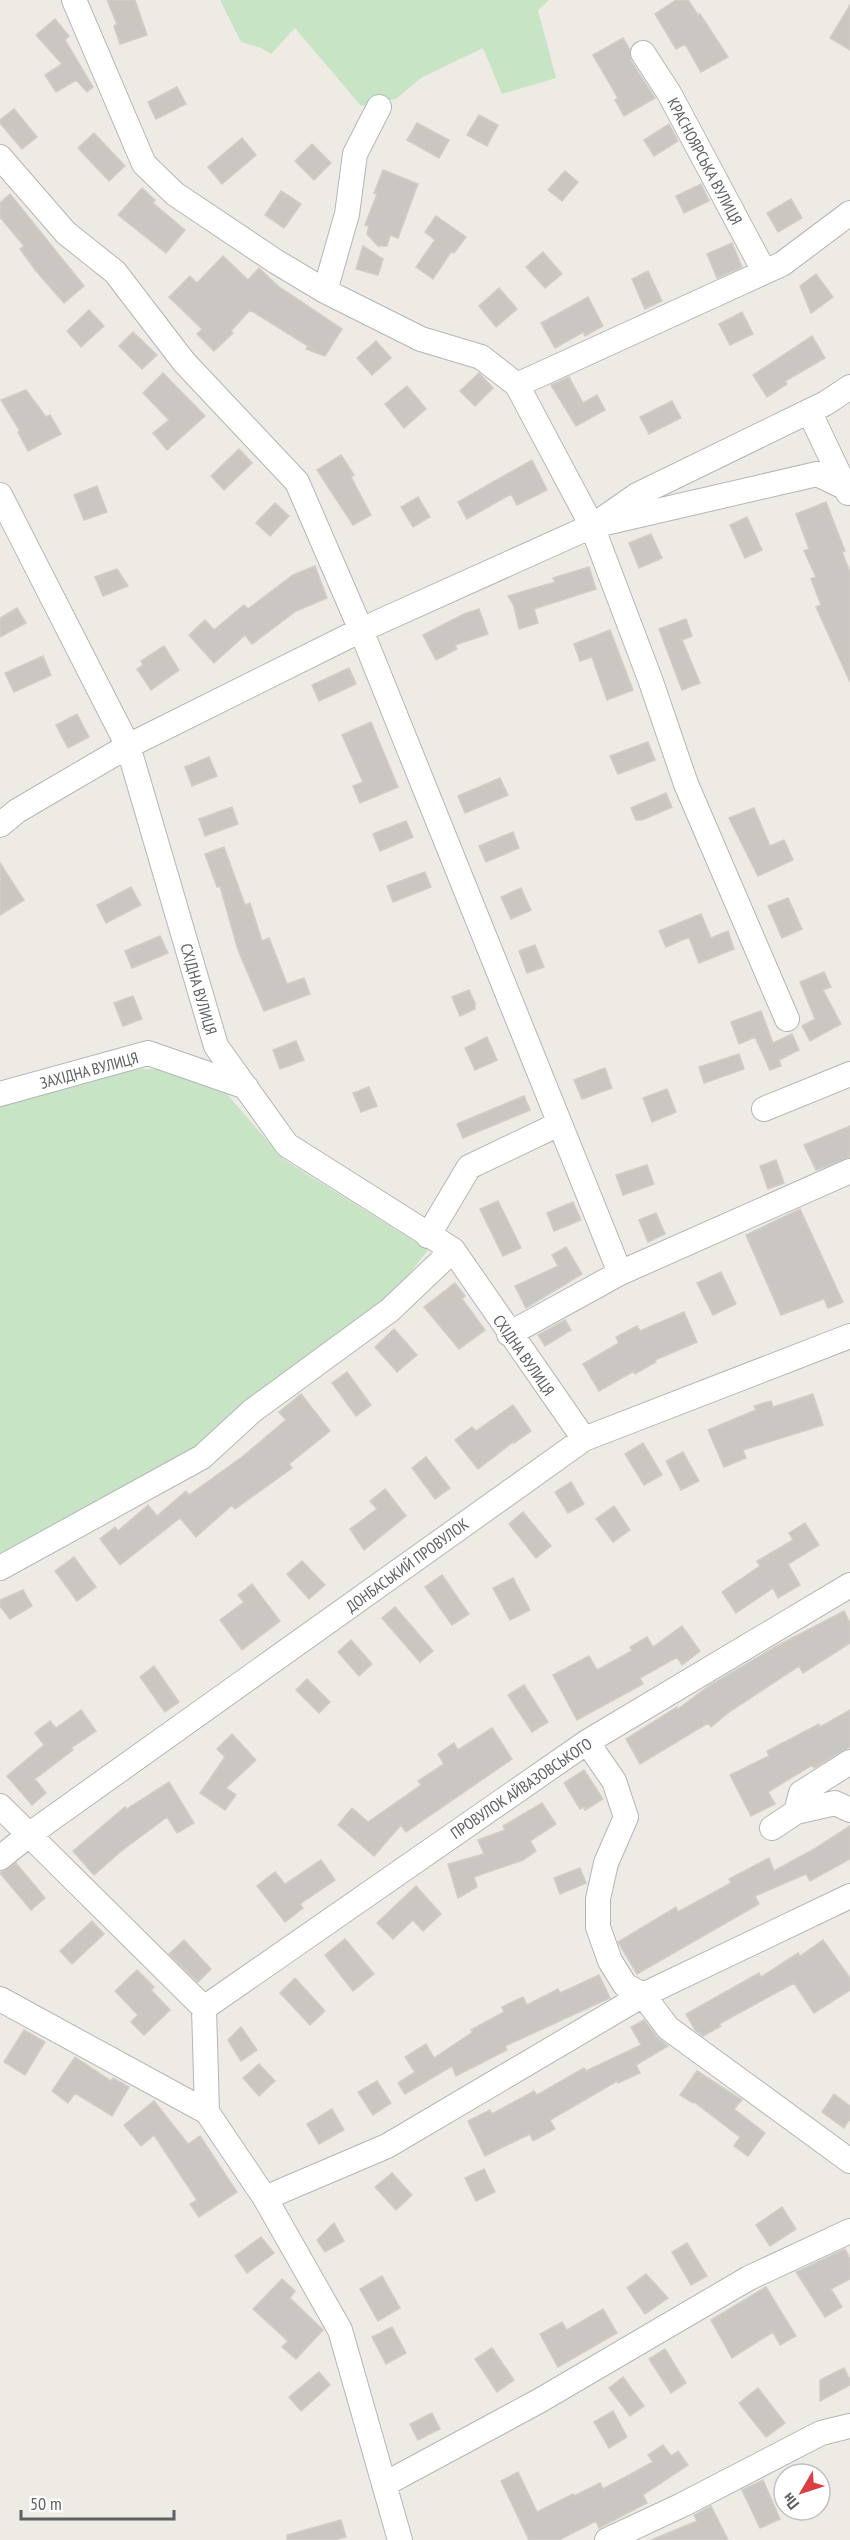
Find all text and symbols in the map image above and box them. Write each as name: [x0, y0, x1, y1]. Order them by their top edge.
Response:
street label: КРАСНОЯРСЬКА ВУЛИЦЯ: [663, 94, 747, 228]
street label: СХІДНА ВУЛИЦЯ: [176, 941, 222, 1037]
street label: ЗАХІДНА ВУЛИЦЯ: [38, 1047, 140, 1093]
street label: СХІДНА ВУЛИЦЯ: [489, 1311, 559, 1399]
street label: ДОНБАСЬКИЙ ПРОВУЛОК: [342, 1514, 472, 1616]
street label: ПРОВУЛОК АЙВАЗОВСЬКОГО: [447, 1733, 596, 1843]
north arrow: [772, 2462, 832, 2522]
scale bar: [21, 2483, 174, 2521]
text: Пн: [778, 2489, 803, 2514]
text: 50 m: [30, 2492, 62, 2515]

